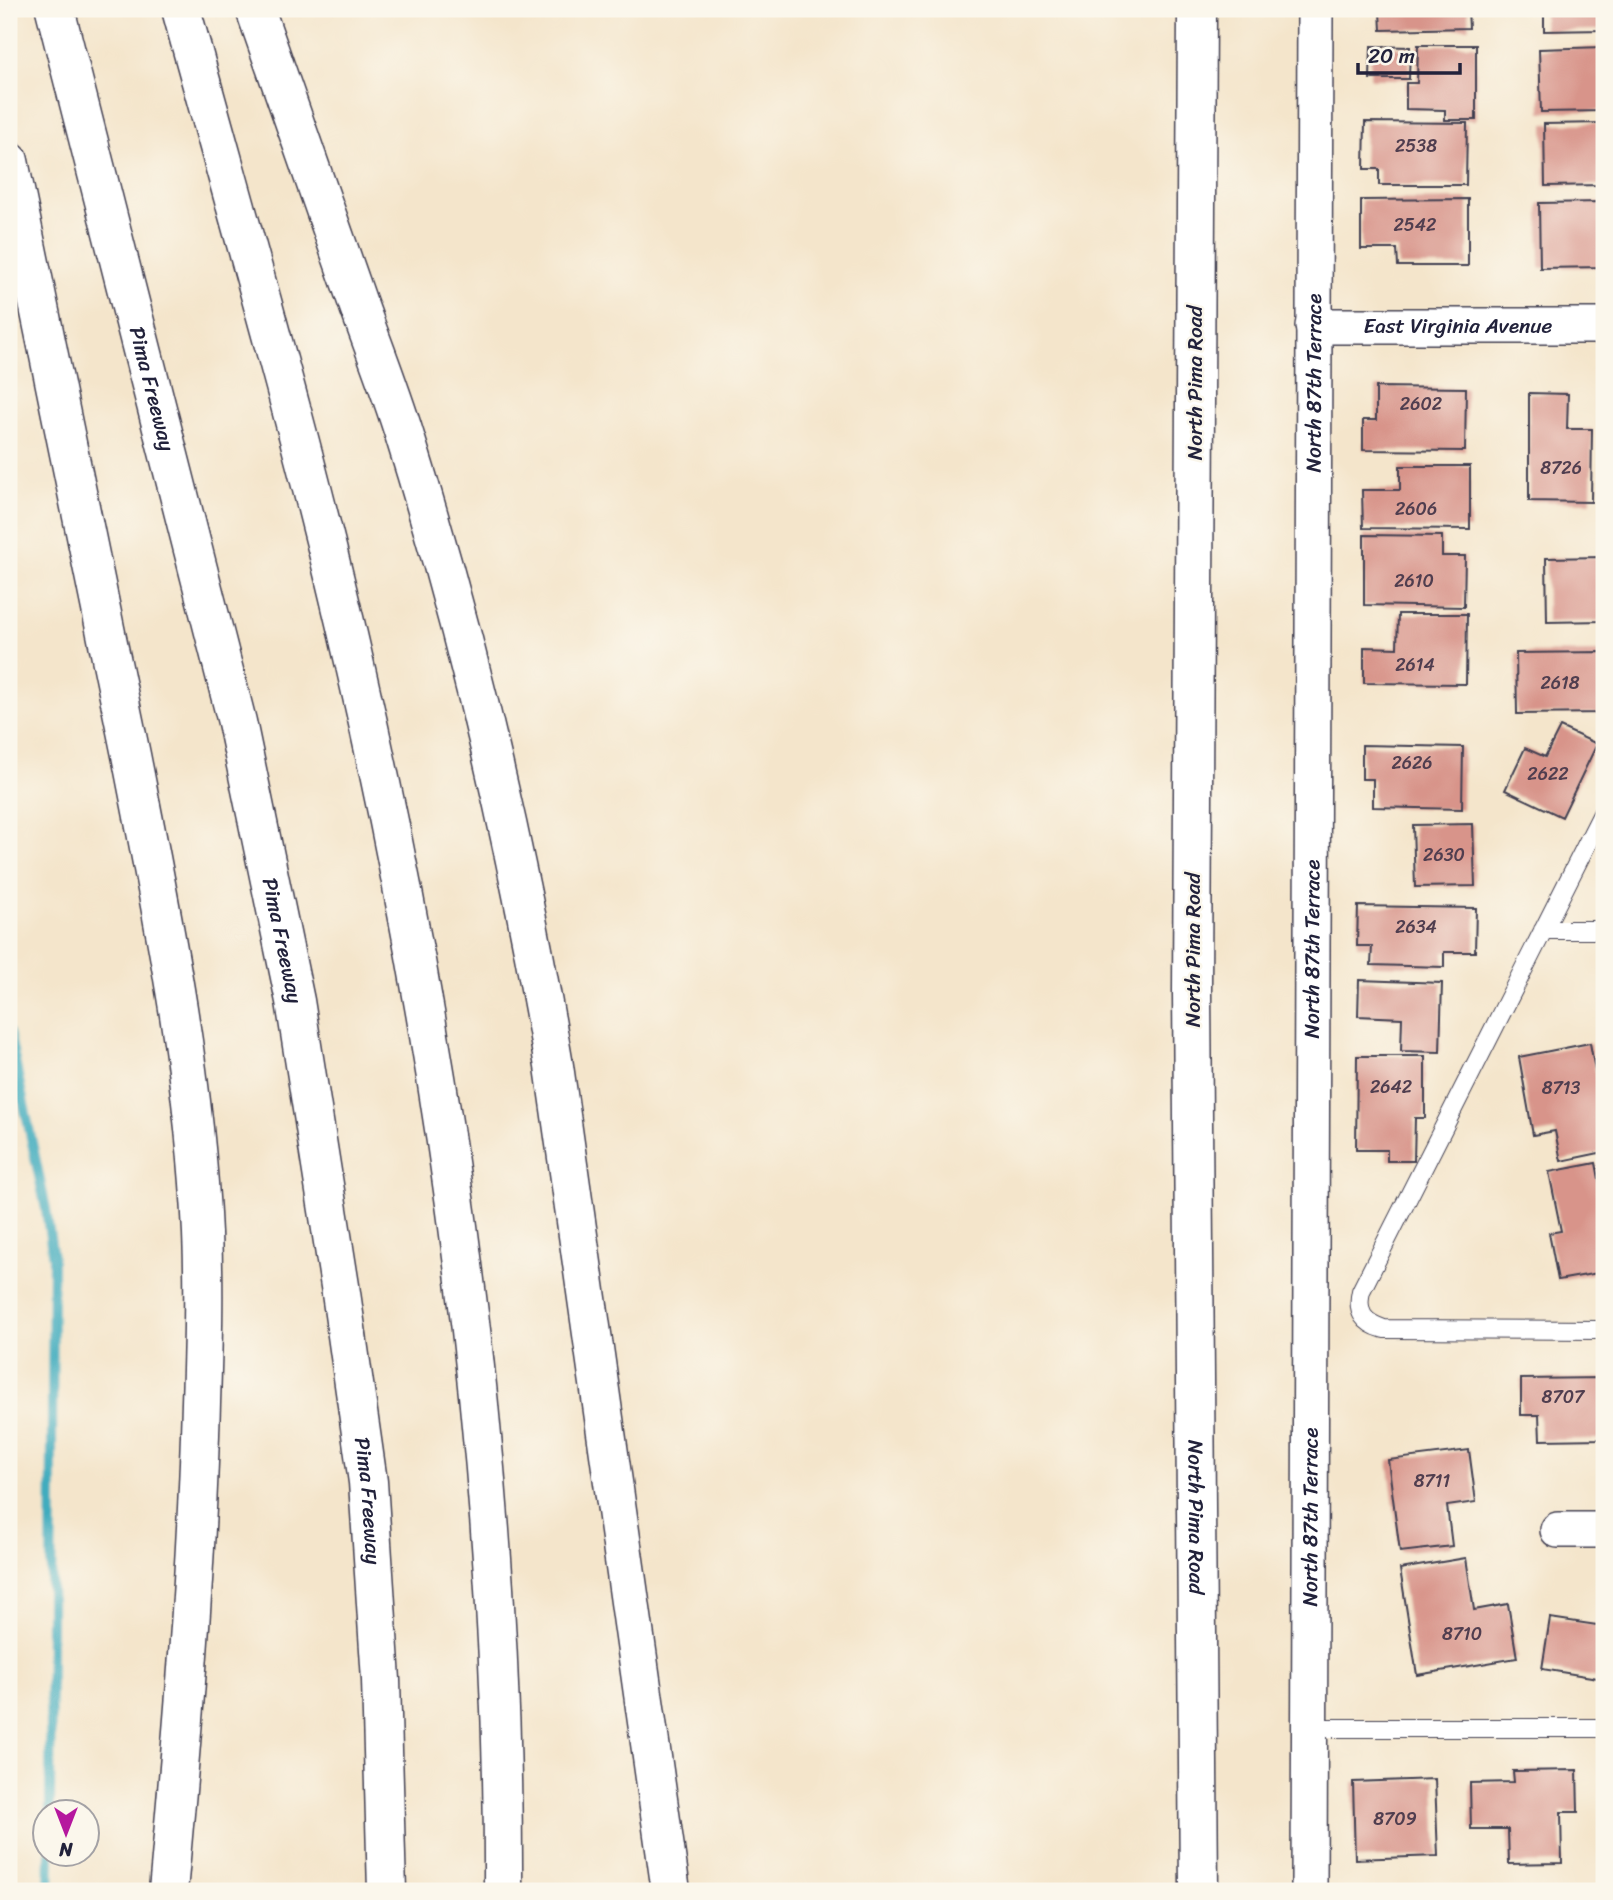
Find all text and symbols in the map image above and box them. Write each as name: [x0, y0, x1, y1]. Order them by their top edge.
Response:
scale bar: [1358, 32, 1459, 76]
text: 20 m: [1368, 37, 1415, 75]
house number: 2538: [1395, 130, 1437, 162]
house number: 2542: [1393, 209, 1437, 241]
street label: North 87th Terrace: [1295, 294, 1333, 473]
street label: North Pima Road: [1176, 304, 1214, 460]
street label: East Virginia Avenue: [1364, 307, 1553, 345]
street label: Pima Freeway: [118, 322, 186, 455]
house number: 2602: [1400, 388, 1442, 420]
house number: 8726: [1540, 452, 1582, 484]
house number: 2606: [1395, 493, 1437, 525]
house number: 2610: [1394, 565, 1434, 597]
house number: 2614: [1395, 649, 1435, 681]
house number: 2618: [1540, 667, 1580, 699]
house number: 2626: [1391, 747, 1433, 779]
house number: 2622: [1527, 758, 1569, 790]
house number: 2630: [1423, 839, 1465, 871]
street label: North 87th Terrace: [1293, 860, 1331, 1039]
street label: North Pima Road: [1174, 871, 1212, 1027]
street label: Pima Freeway: [251, 874, 314, 1007]
house number: 2634: [1395, 911, 1437, 943]
house number: 2642: [1370, 1071, 1412, 1103]
house number: 8713: [1542, 1072, 1580, 1104]
house number: 8707: [1542, 1381, 1586, 1413]
street label: North 87th Terrace: [1291, 1428, 1329, 1606]
street label: Pima Freeway: [343, 1435, 392, 1566]
street label: North Pima Road: [1176, 1440, 1216, 1596]
house number: 8711: [1414, 1465, 1451, 1497]
house number: 8710: [1442, 1618, 1482, 1650]
north arrow: [32, 1798, 102, 1868]
house number: 8709: [1373, 1803, 1417, 1835]
text: N: [59, 1833, 74, 1866]

